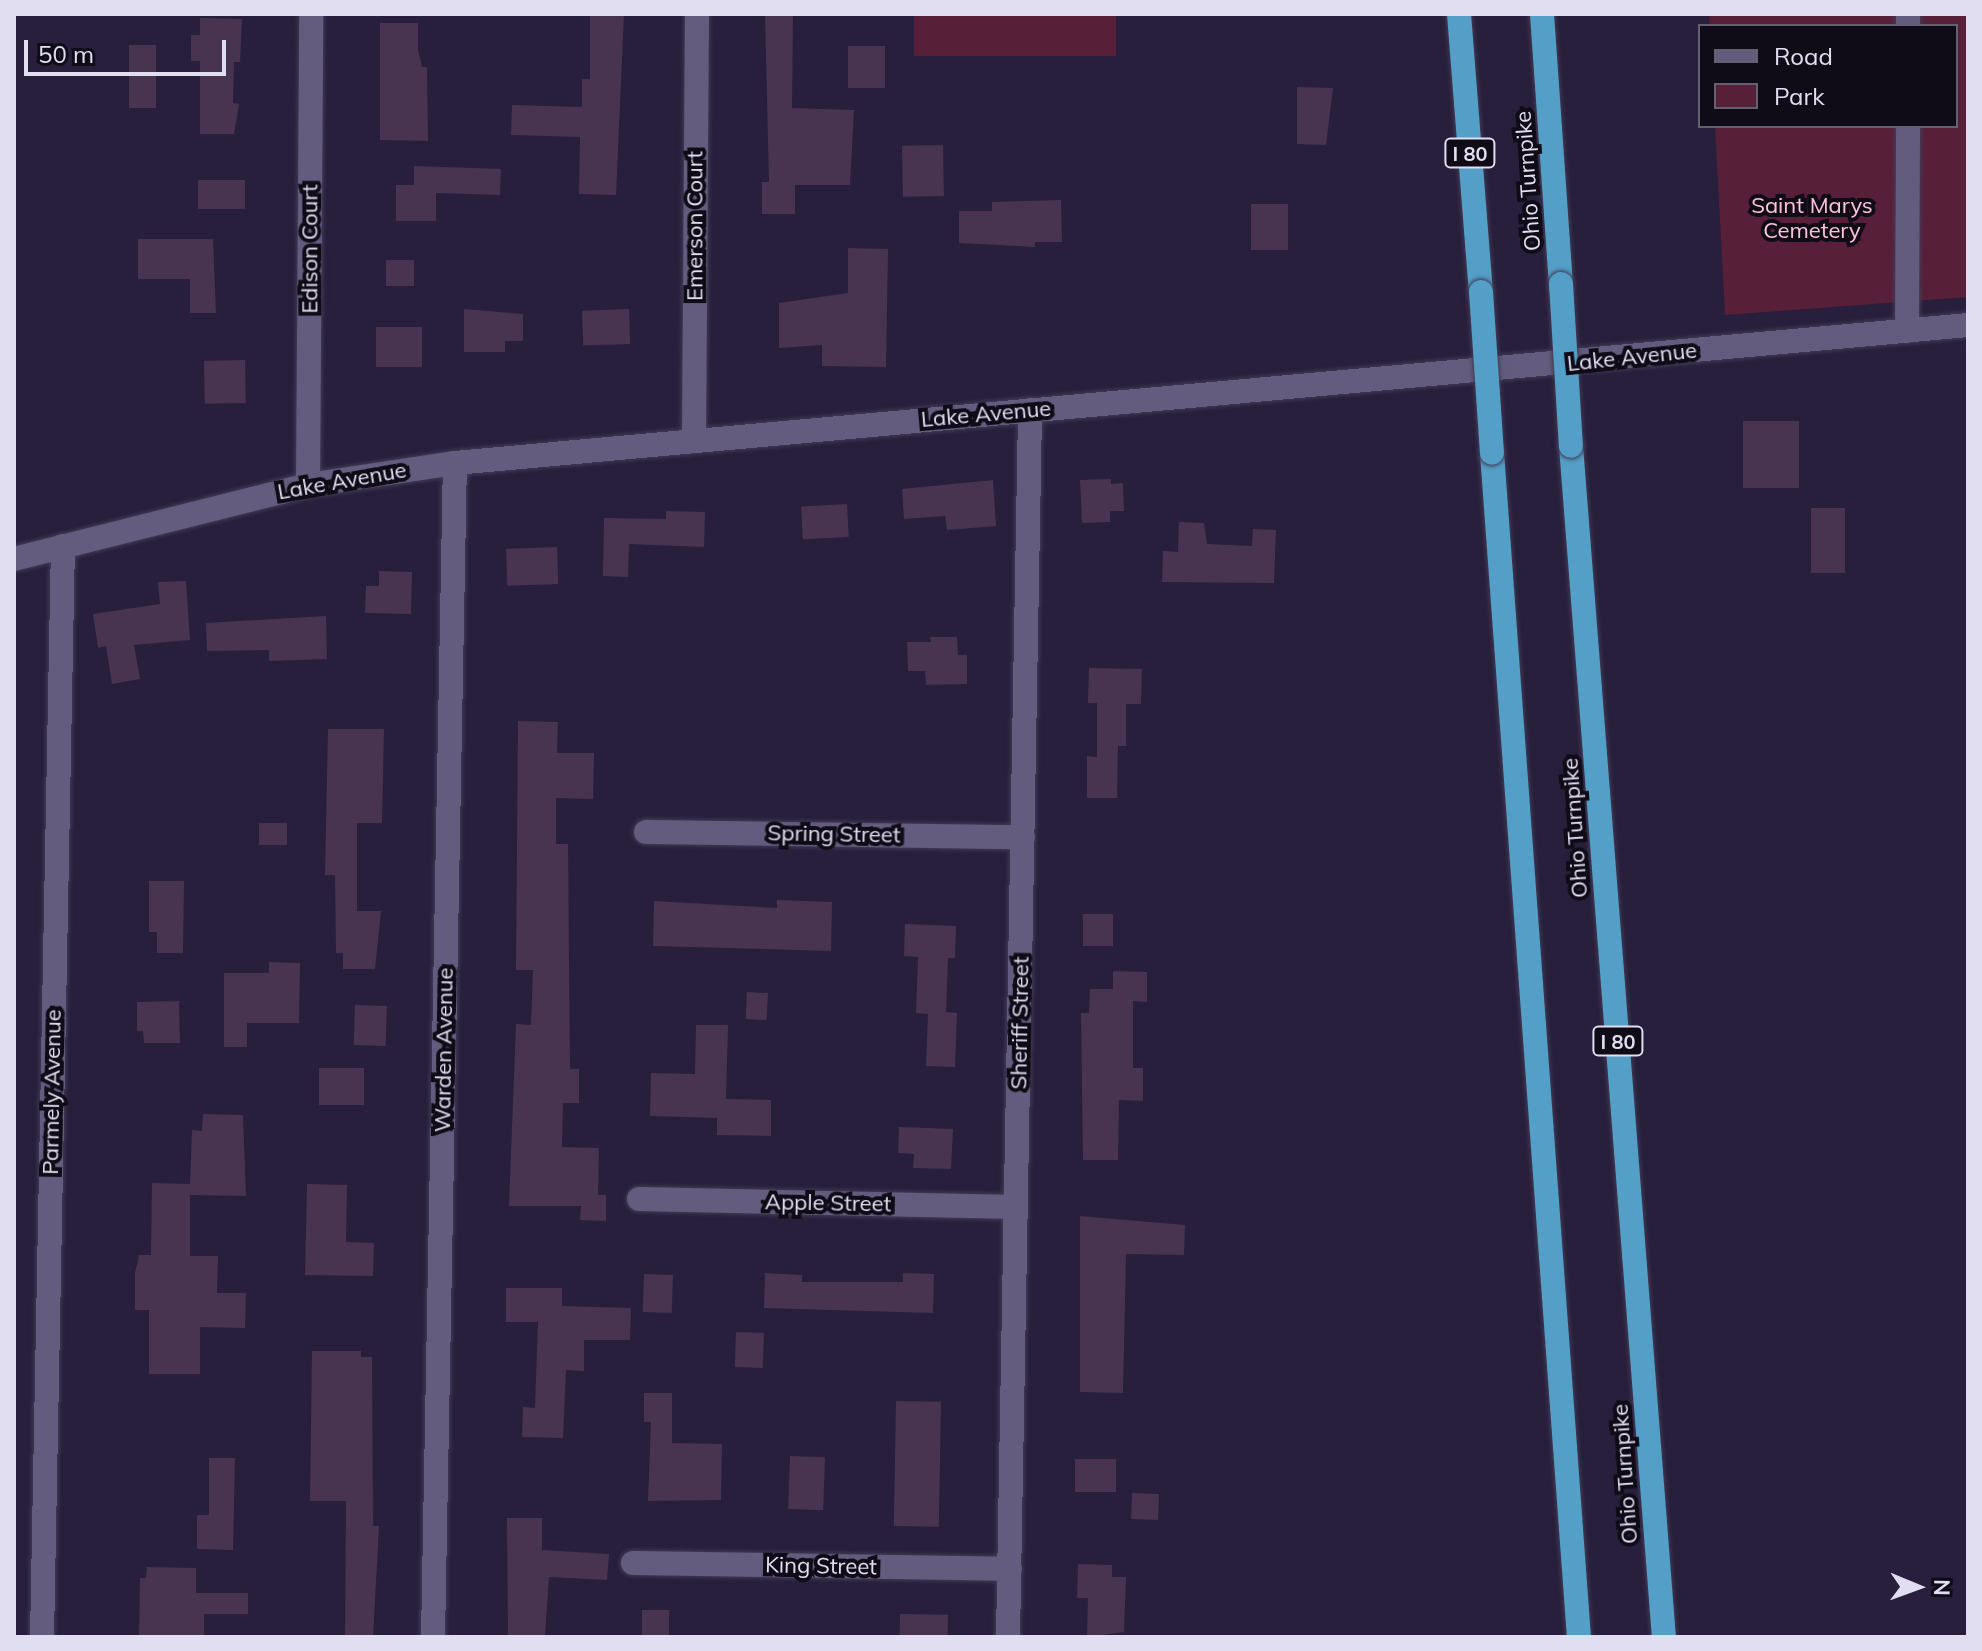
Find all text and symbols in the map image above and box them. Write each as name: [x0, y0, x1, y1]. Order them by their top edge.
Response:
scale bar: [28, 24, 230, 74]
legend: [1698, 24, 1958, 128]
text: 50 m: [38, 39, 94, 69]
text: Road: [1774, 41, 1833, 71]
text: Park: [1774, 81, 1825, 111]
street label: Ohio Turnpike: [1510, 110, 1546, 252]
road number: I 80: [1444, 137, 1496, 169]
street label: Emerson Court: [682, 151, 708, 301]
street label: Edison Court: [297, 184, 323, 314]
park label: Saint Marys Cemetery: [1751, 192, 1873, 244]
street label: Lake Avenue: [1566, 337, 1698, 377]
street label: Lake Avenue: [920, 395, 1052, 433]
street label: Lake Avenue: [275, 457, 409, 505]
street label: Ohio Turnpike: [1557, 757, 1593, 899]
street label: Spring Street: [767, 820, 901, 848]
street label: Sheriff Street: [1006, 956, 1034, 1090]
street label: Warden Avenue: [429, 967, 459, 1133]
street label: Parmely Avenue: [37, 1009, 67, 1175]
road number: I 80: [1592, 1025, 1644, 1057]
street label: Apple Street: [765, 1189, 891, 1217]
street label: Ohio Turnpike: [1607, 1403, 1643, 1545]
north arrow: [1878, 1547, 1958, 1627]
street label: King Street: [765, 1552, 877, 1580]
text: N: [1928, 1579, 1956, 1596]

